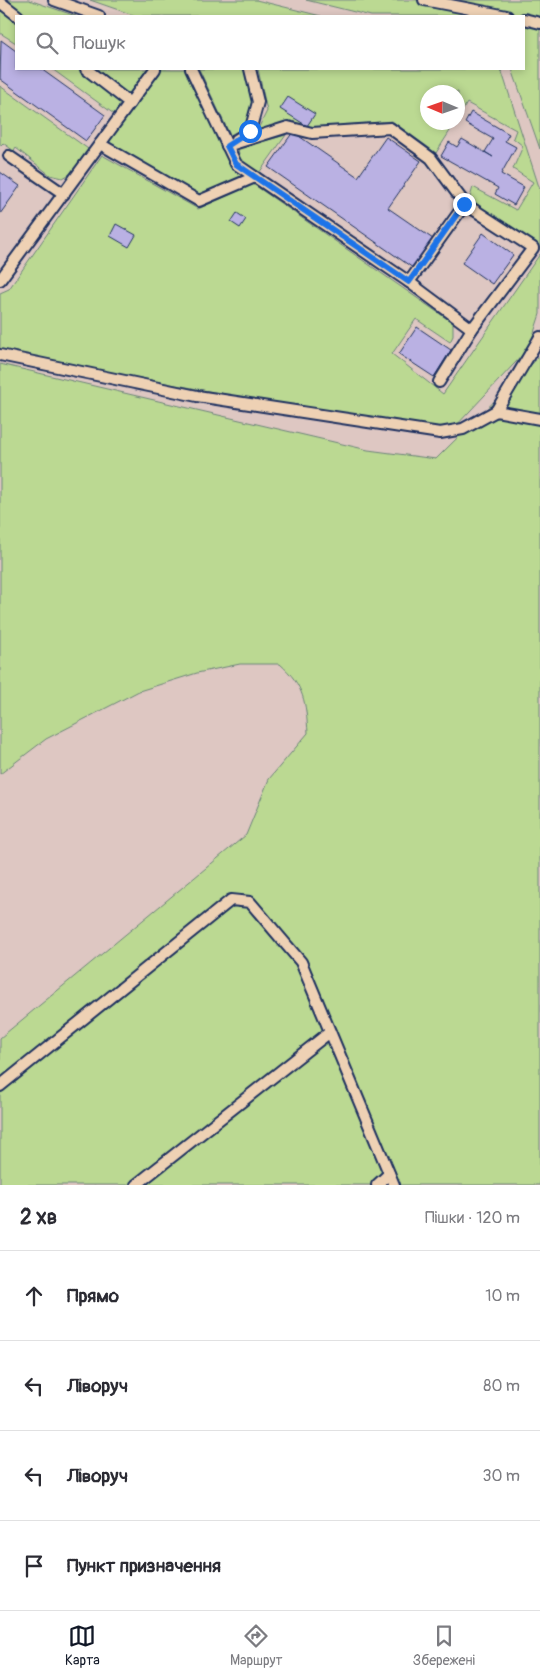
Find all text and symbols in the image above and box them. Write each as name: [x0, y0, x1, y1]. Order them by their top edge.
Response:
search box: [15, 15, 525, 70]
icon: search: [33, 29, 61, 57]
text: Пошук: [73, 31, 126, 55]
north arrow: [420, 85, 465, 130]
route start: [239, 120, 262, 143]
route end: [453, 193, 476, 216]
text: 2 хв: [20, 1204, 57, 1231]
text: Пішки · 120 m: [425, 1208, 520, 1228]
icon: ahead: [20, 1282, 48, 1310]
text: Прямо: [67, 1284, 119, 1308]
text: 10 m: [485, 1286, 520, 1306]
icon: left: [20, 1372, 48, 1400]
text: Ліворуч: [67, 1374, 128, 1398]
text: 80 m: [483, 1376, 520, 1396]
icon: left: [20, 1462, 48, 1490]
text: Ліворуч: [67, 1464, 128, 1488]
text: 30 m: [482, 1466, 520, 1486]
icon: arrive: [20, 1552, 48, 1580]
text: Пункт призначення: [67, 1554, 221, 1578]
tab: Карта: [65, 1622, 100, 1669]
tab: Маршрут: [230, 1622, 283, 1669]
tab: Збережені: [413, 1622, 475, 1669]

